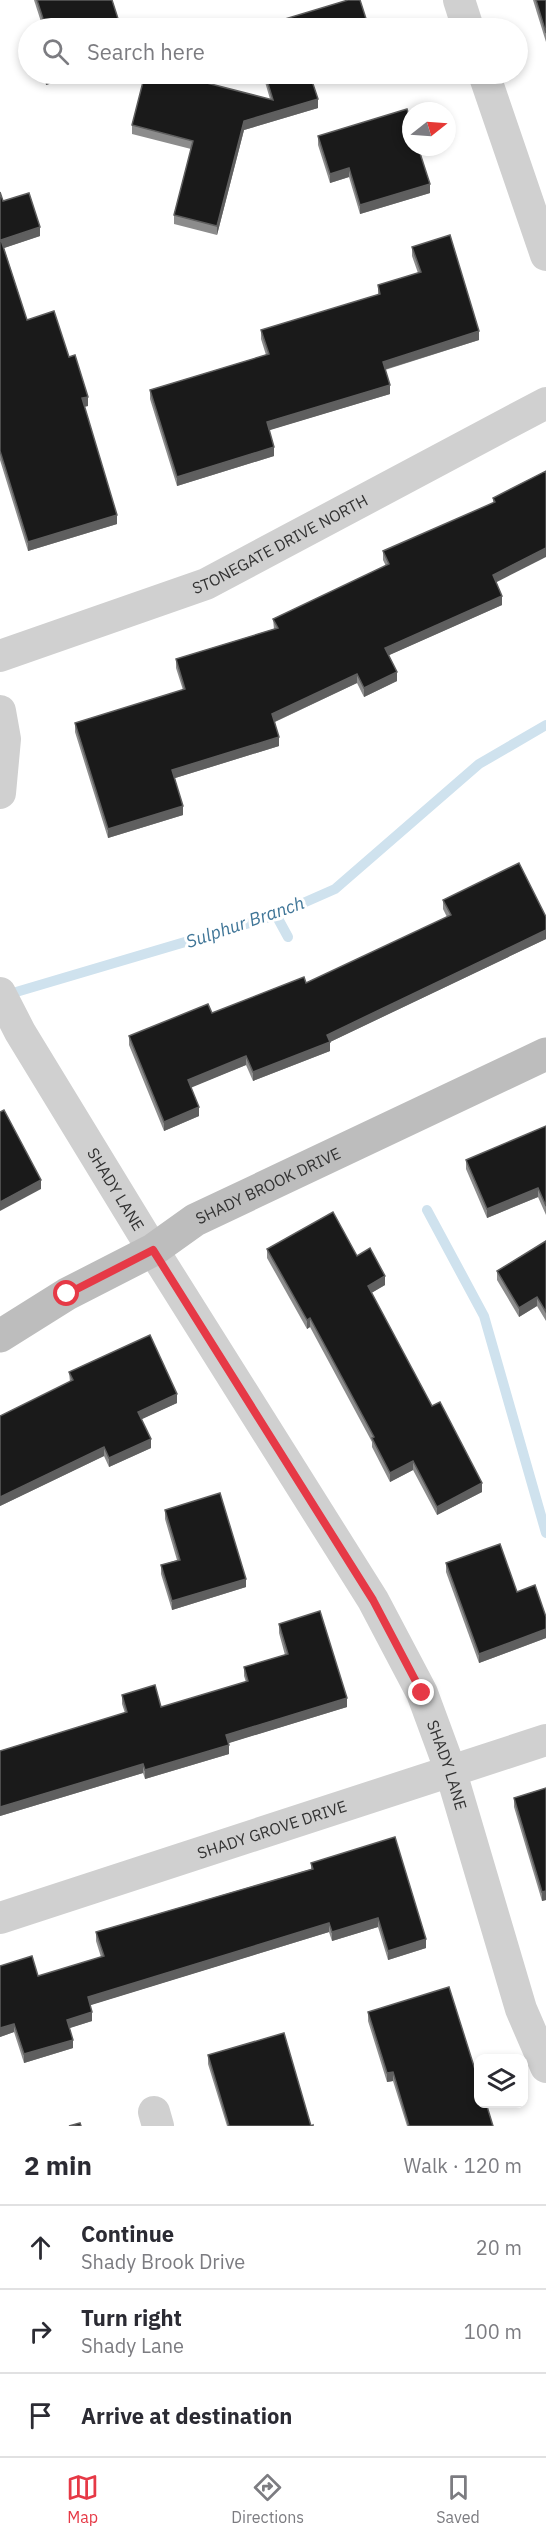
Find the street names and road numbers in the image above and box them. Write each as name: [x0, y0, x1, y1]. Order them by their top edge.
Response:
street label: STONEGATE DRIVE NORTH: [189, 490, 371, 598]
street label: SHADY BROOK DRIVE: [192, 1143, 344, 1228]
street label: SHADY LANE: [83, 1144, 149, 1234]
street label: SHADY LANE: [423, 1717, 472, 1812]
street label: SHADY GROVE DRIVE: [195, 1796, 349, 1863]

